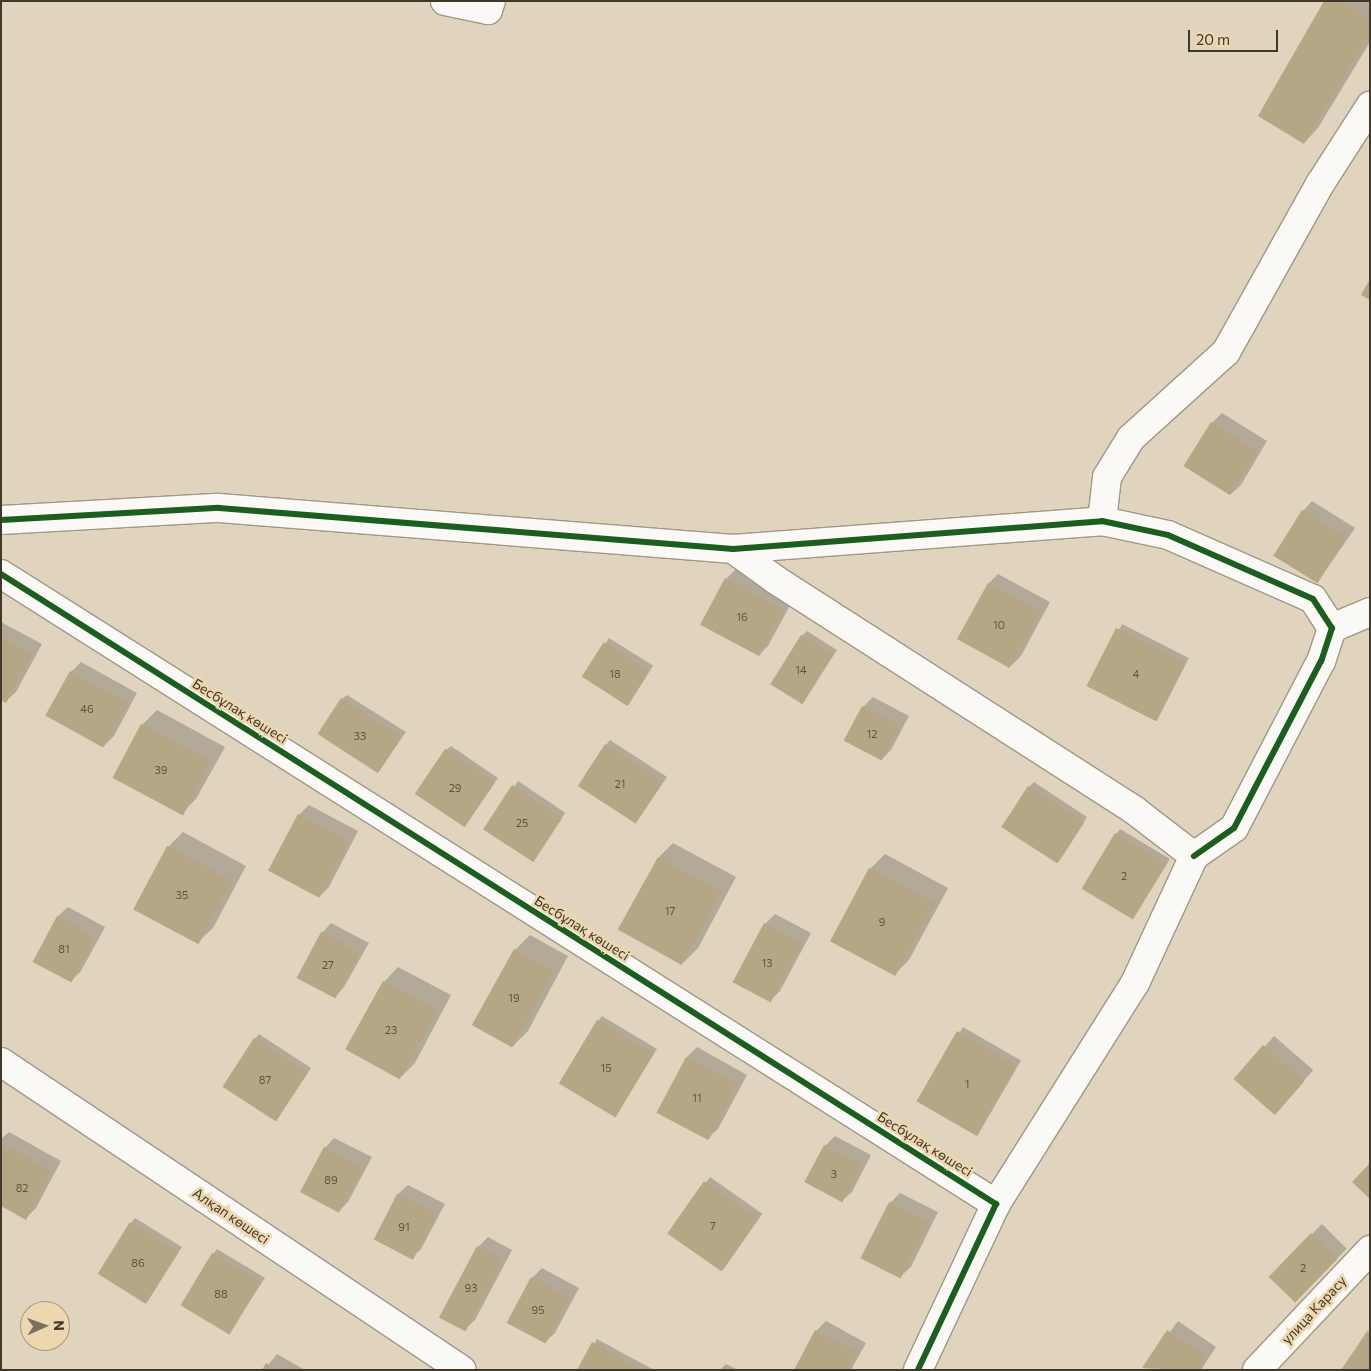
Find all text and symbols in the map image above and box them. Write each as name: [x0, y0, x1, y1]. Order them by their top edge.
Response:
scale bar: [1191, 20, 1281, 52]
text: 20 m: [1196, 30, 1230, 48]
house number: 16: [736, 610, 748, 624]
house number: 10: [993, 618, 1005, 632]
house number: 14: [795, 663, 807, 677]
house number: 18: [609, 667, 621, 681]
house number: 4: [1133, 667, 1139, 681]
street label: Бесбұлақ көшесі: [189, 675, 291, 747]
house number: 46: [80, 702, 94, 716]
house number: 12: [867, 727, 877, 741]
house number: 33: [354, 729, 366, 743]
house number: 39: [155, 763, 167, 777]
house number: 21: [615, 777, 625, 791]
house number: 29: [449, 781, 461, 795]
house number: 25: [516, 816, 528, 830]
house number: 2: [1121, 869, 1127, 883]
house number: 35: [176, 888, 188, 902]
street label: Бесбұлақ көшесі: [531, 892, 633, 964]
house number: 17: [665, 904, 675, 918]
house number: 9: [879, 915, 885, 929]
house number: 81: [58, 942, 70, 956]
house number: 13: [762, 956, 772, 970]
house number: 27: [322, 958, 334, 972]
house number: 19: [508, 991, 520, 1005]
house number: 23: [385, 1023, 397, 1037]
house number: 15: [600, 1061, 612, 1075]
house number: 87: [259, 1073, 271, 1087]
house number: 1: [965, 1077, 969, 1091]
house number: 11: [692, 1091, 702, 1105]
street label: Бесбұлақ көшесі: [874, 1108, 976, 1180]
house number: 3: [831, 1167, 837, 1181]
house number: 89: [324, 1173, 338, 1187]
house number: 82: [16, 1181, 28, 1195]
street label: Алқап көшесі: [190, 1184, 272, 1248]
house number: 7: [710, 1219, 716, 1233]
house number: 91: [398, 1220, 410, 1234]
house number: 86: [131, 1256, 145, 1270]
house number: 2: [1300, 1261, 1306, 1275]
street label: улица Карасу: [1278, 1272, 1350, 1348]
house number: 93: [465, 1281, 477, 1295]
house number: 88: [214, 1287, 228, 1301]
north arrow: [20, 1301, 70, 1351]
house number: 95: [532, 1303, 544, 1317]
text: N: [51, 1320, 68, 1331]

